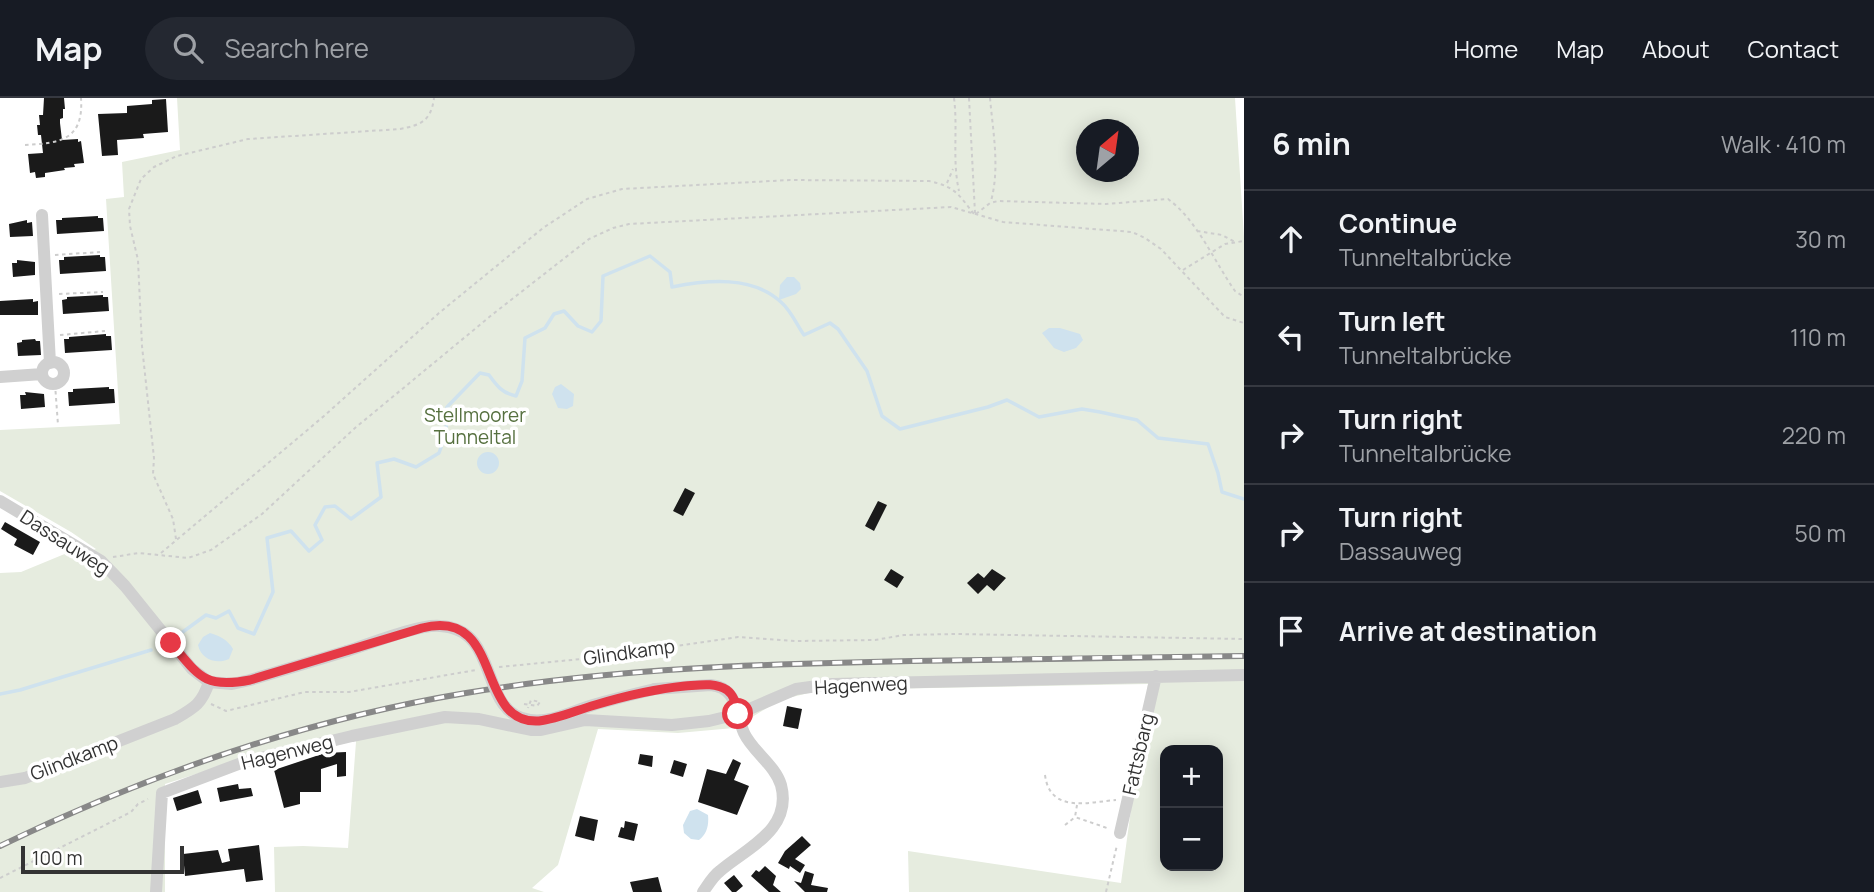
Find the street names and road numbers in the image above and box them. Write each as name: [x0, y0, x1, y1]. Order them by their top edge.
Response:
street label: Dassauweg: [15, 503, 115, 581]
street label: Glindkamp: [582, 633, 676, 671]
street label: Hagenweg: [814, 670, 908, 700]
street label: Fattsbarg: [1116, 710, 1160, 798]
street label: Hagenweg: [239, 728, 335, 776]
street label: Glindkamp: [26, 729, 122, 787]

